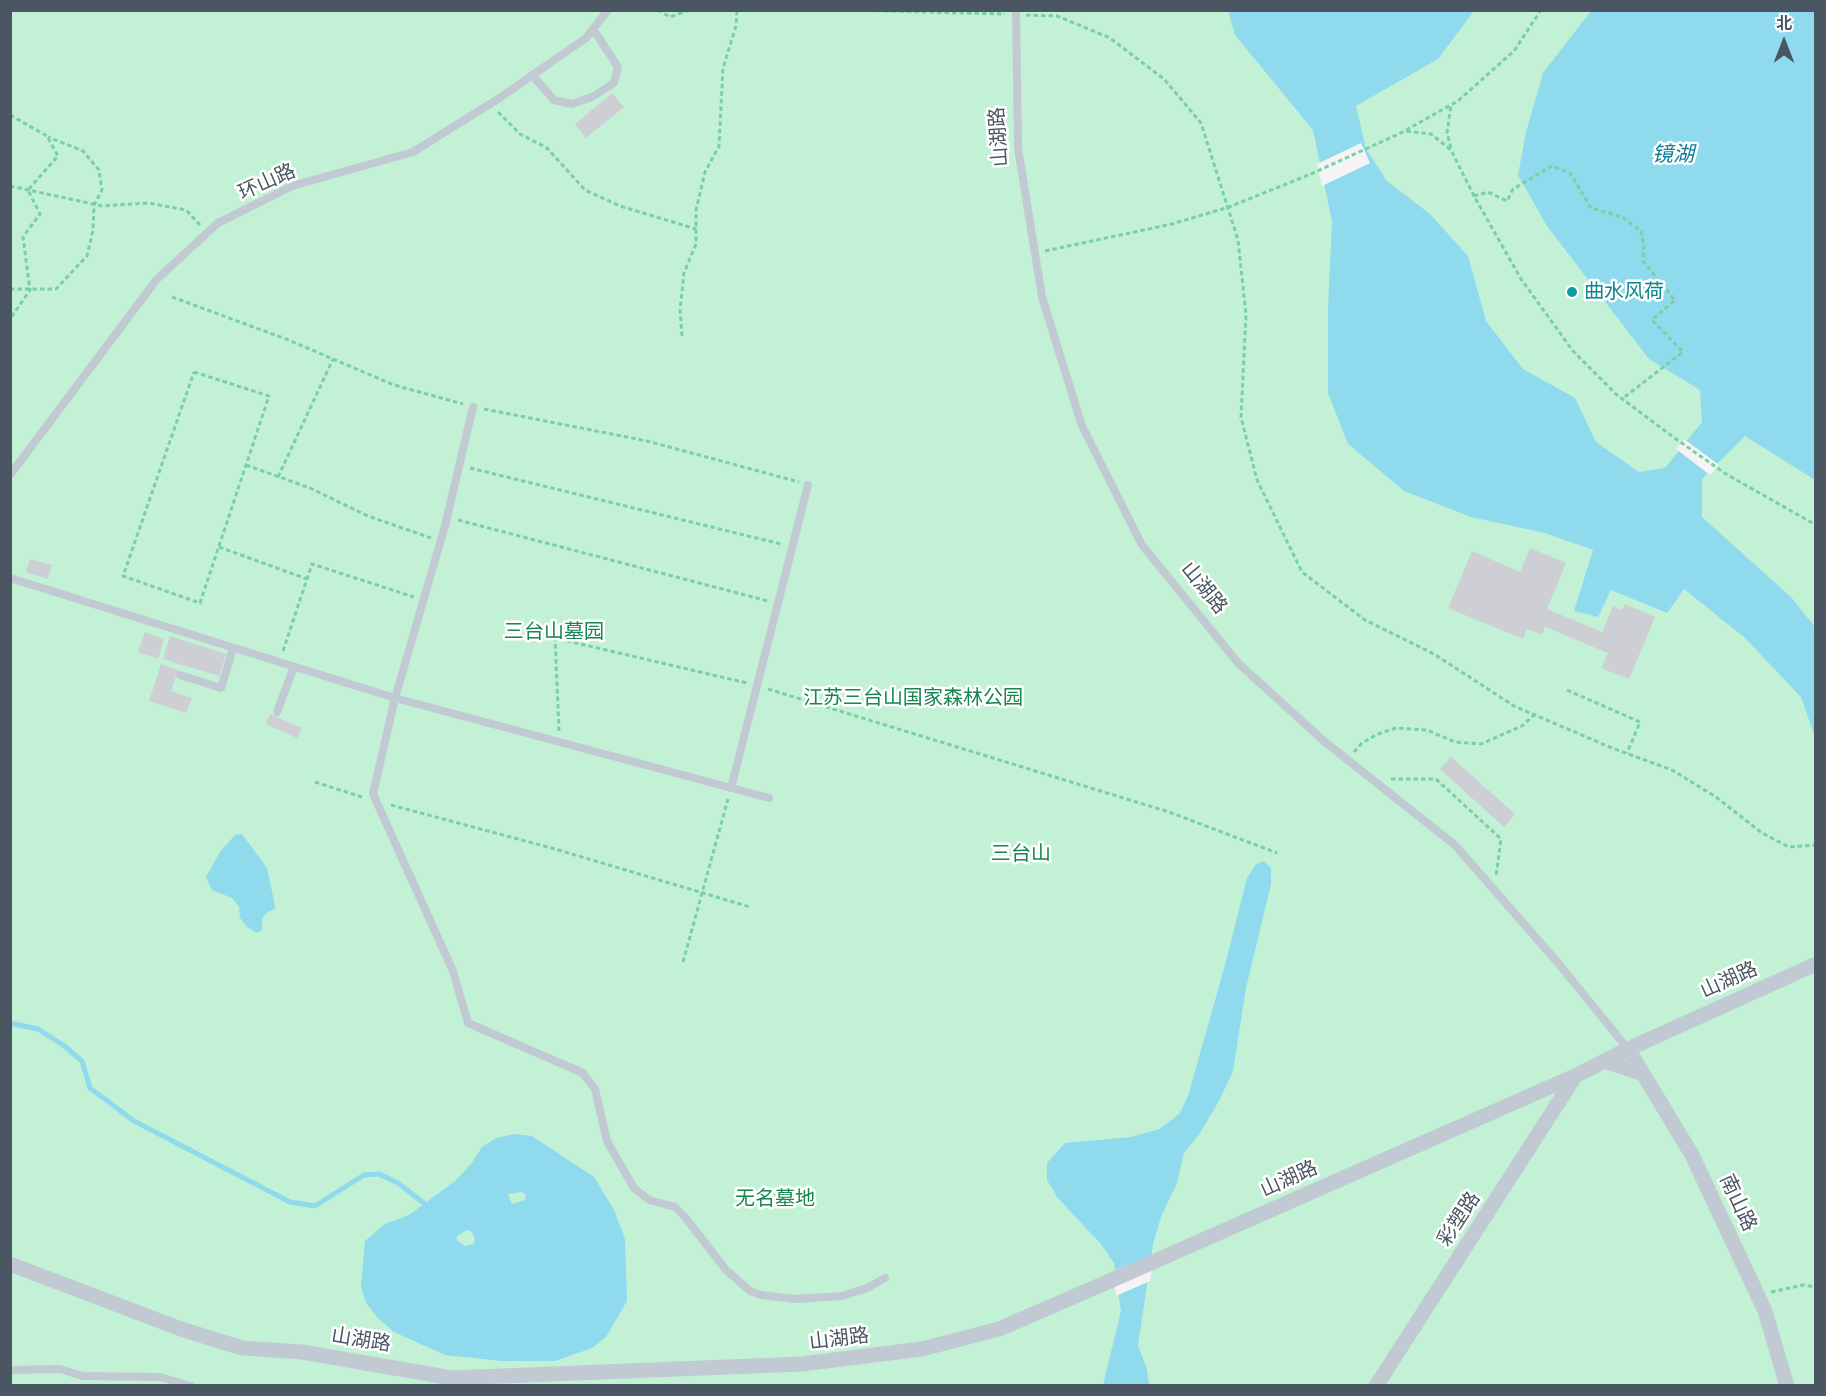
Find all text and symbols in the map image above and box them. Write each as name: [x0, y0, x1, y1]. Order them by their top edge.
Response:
north arrow: [1754, 12, 1814, 72]
text: 北: [1776, 14, 1792, 33]
street label: 山湖路: [985, 106, 1013, 168]
water label: 镜湖: [1652, 142, 1694, 168]
street label: 环山路: [235, 159, 299, 205]
place label: 曲水风荷: [1584, 280, 1664, 304]
marker: 曲水风荷: [1565, 285, 1579, 299]
street label: 山湖路: [1176, 557, 1232, 619]
park label: 三台山墓园: [504, 620, 604, 644]
park label: 江苏三台山国家森林公园: [803, 686, 1023, 710]
park label: 三台山: [991, 842, 1051, 866]
street label: 山湖路: [1697, 957, 1761, 1003]
street label: 山湖路: [1257, 1156, 1321, 1202]
street label: 南山路: [1714, 1171, 1762, 1235]
park label: 无名墓地: [735, 1187, 815, 1211]
street label: 彩塑路: [1433, 1187, 1485, 1251]
street label: 山湖路: [329, 1323, 393, 1357]
street label: 山湖路: [808, 1323, 870, 1355]

